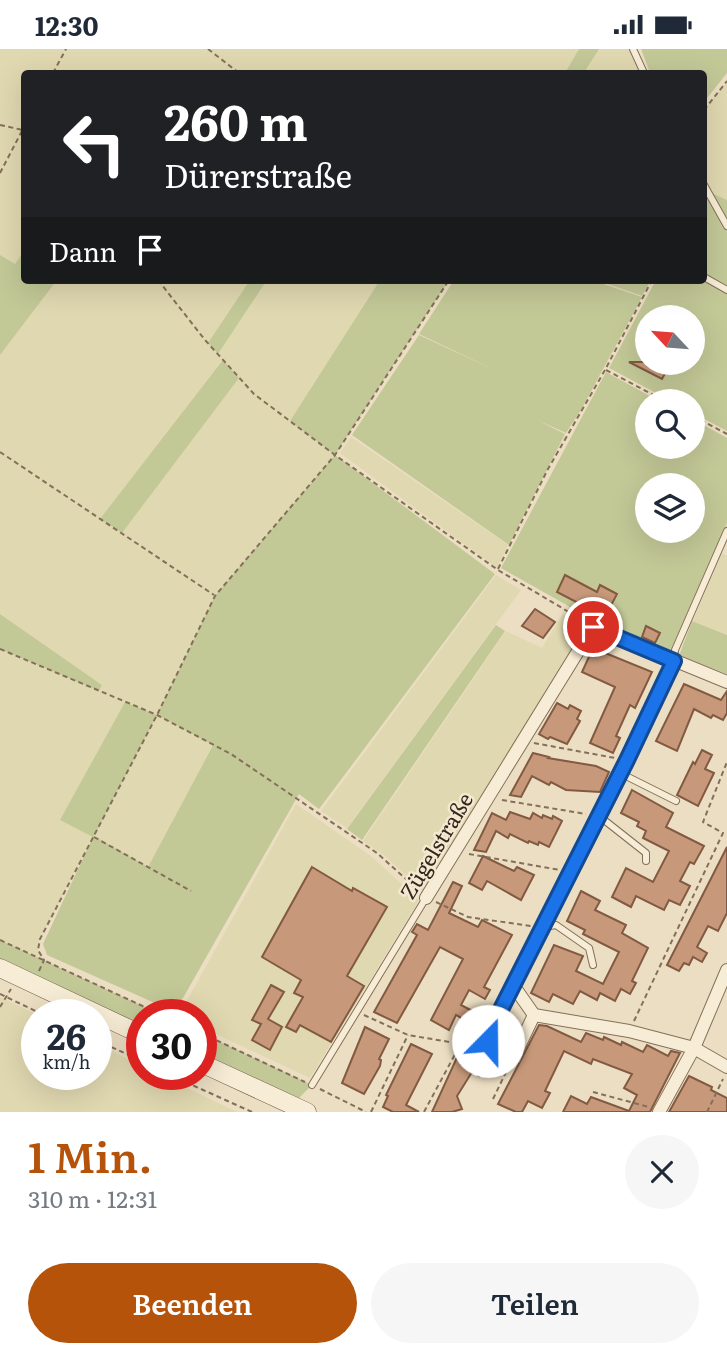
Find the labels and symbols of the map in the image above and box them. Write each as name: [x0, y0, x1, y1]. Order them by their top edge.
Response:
north arrow: [635, 305, 705, 375]
pin: [563, 597, 623, 657]
street label: Zügelstraße: [391, 786, 479, 904]
speed limit sign: 30: [126, 999, 217, 1090]
position arrow: [451, 1004, 525, 1078]

